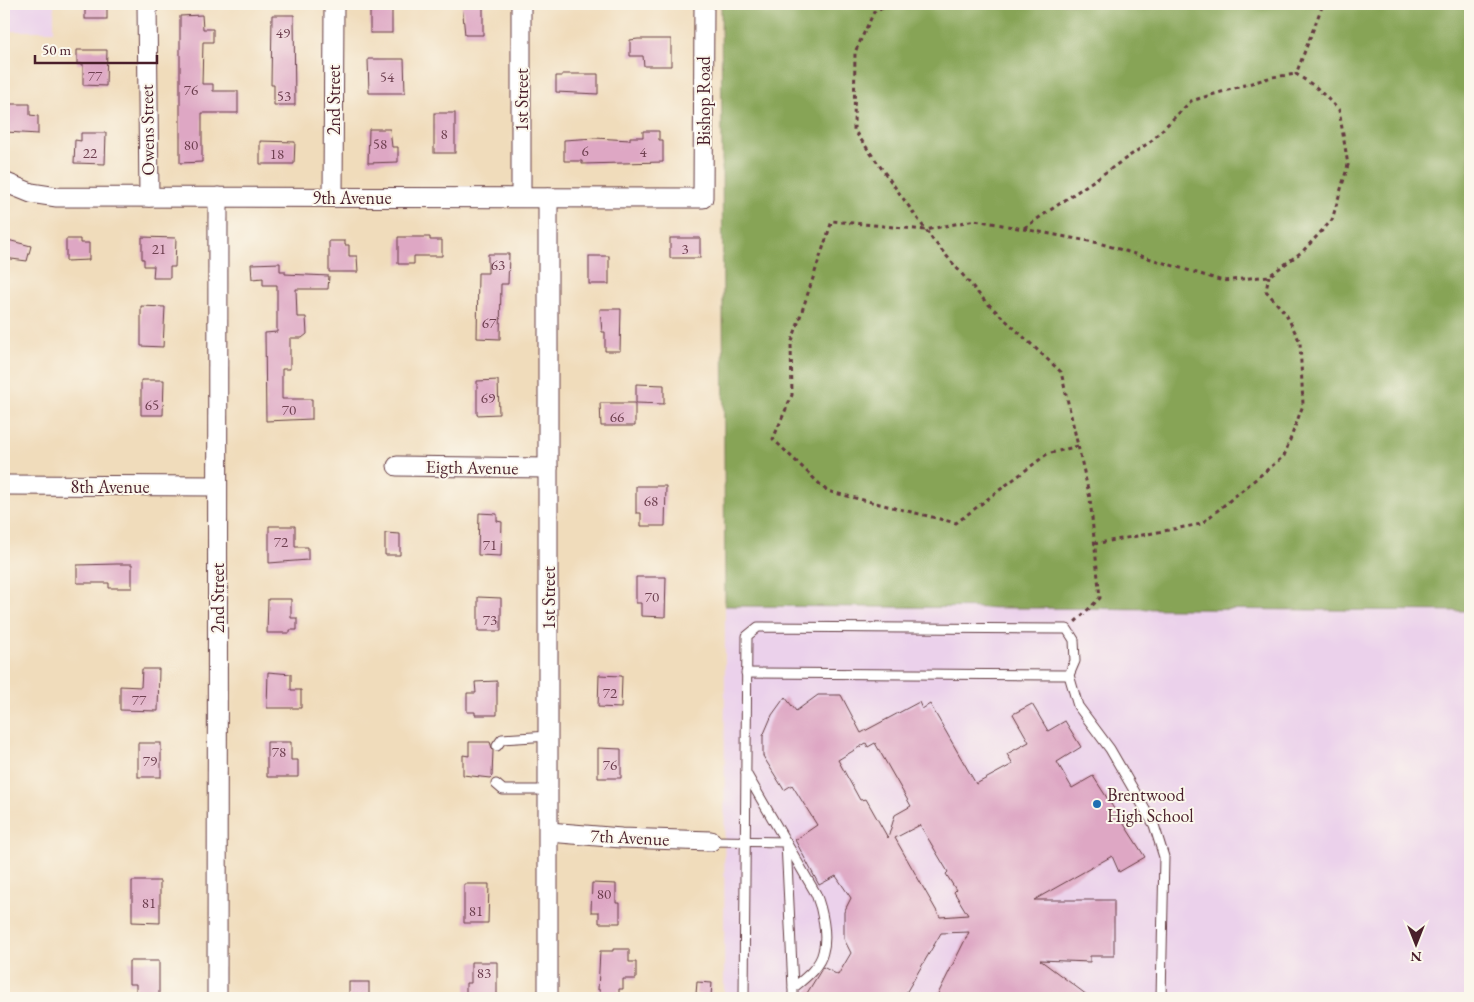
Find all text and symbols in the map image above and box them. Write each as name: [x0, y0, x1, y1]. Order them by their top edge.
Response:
house number: 49: [276, 23, 290, 42]
scale bar: [35, 32, 158, 64]
text: 50 m: [42, 40, 71, 59]
street label: Bishop Road: [692, 55, 715, 146]
street label: 2nd Street: [322, 64, 345, 135]
house number: 77: [88, 66, 103, 85]
house number: 54: [380, 67, 395, 86]
street label: 1st Street: [510, 68, 533, 132]
house number: 76: [184, 80, 198, 99]
street label: Owens Street: [135, 84, 159, 176]
house number: 53: [277, 86, 291, 105]
house number: 8: [440, 124, 448, 143]
house number: 58: [373, 134, 387, 153]
house number: 80: [184, 135, 198, 154]
house number: 6: [581, 141, 589, 160]
house number: 4: [639, 142, 647, 161]
house number: 22: [83, 143, 98, 162]
house number: 18: [270, 144, 284, 163]
street label: 9th Avenue: [313, 186, 391, 209]
house number: 21: [152, 239, 166, 258]
house number: 3: [681, 239, 689, 258]
house number: 63: [491, 255, 505, 274]
house number: 67: [482, 313, 497, 332]
house number: 69: [481, 388, 495, 407]
house number: 65: [145, 395, 159, 414]
house number: 70: [282, 400, 296, 419]
house number: 66: [610, 407, 624, 426]
street label: Eigth Avenue: [426, 455, 518, 479]
street label: 8th Avenue: [71, 475, 149, 498]
house number: 68: [644, 491, 658, 510]
house number: 72: [274, 532, 289, 551]
house number: 71: [483, 535, 497, 554]
street label: 2nd Street: [206, 562, 229, 633]
street label: 1st Street: [537, 566, 560, 630]
house number: 70: [645, 587, 659, 606]
house number: 73: [483, 610, 497, 629]
house number: 72: [603, 683, 618, 702]
house number: 77: [132, 690, 147, 709]
house number: 78: [272, 742, 286, 761]
house number: 79: [143, 751, 157, 770]
house number: 76: [603, 755, 617, 774]
place label: Brentwood High School: [1107, 783, 1194, 827]
marker: Brentwood High School: [1091, 798, 1103, 810]
street label: 7th Avenue: [590, 823, 670, 851]
house number: 80: [597, 884, 611, 903]
house number: 81: [142, 893, 156, 912]
house number: 81: [469, 901, 483, 920]
north arrow: [1392, 920, 1442, 970]
text: N: [1410, 948, 1422, 966]
house number: 83: [477, 963, 491, 982]

